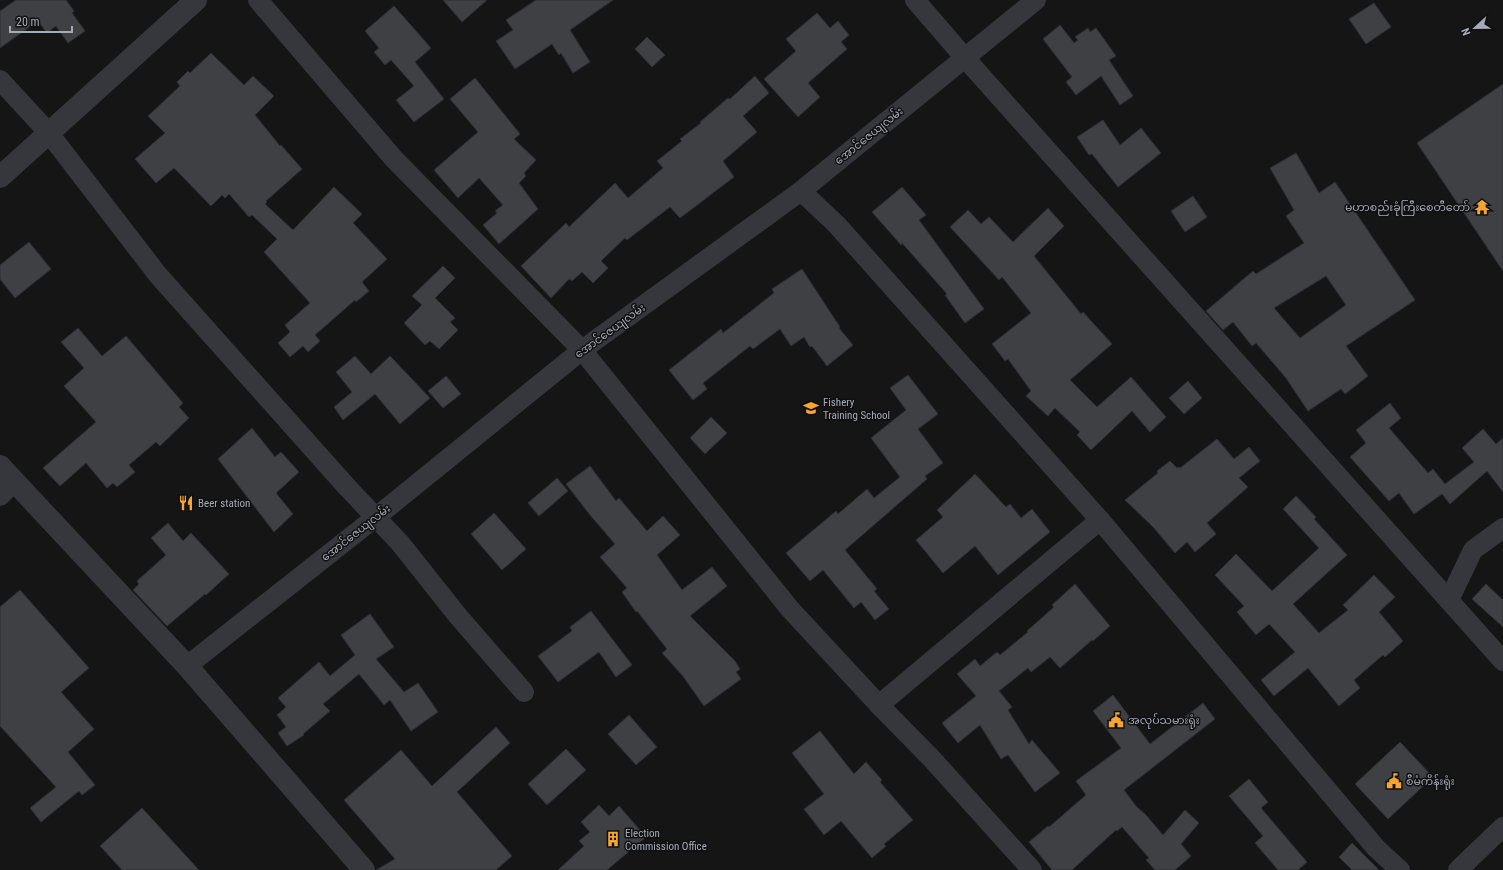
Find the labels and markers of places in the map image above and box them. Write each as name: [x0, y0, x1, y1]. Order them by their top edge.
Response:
temple icon: မဟာစည်းခုံကြီးစေတီတော်: [1473, 198, 1491, 216]
place label: မဟာစည်းခုံကြီးစေတီတော်: [1345, 200, 1470, 216]
place label: Fishery Training School: [823, 396, 890, 422]
school or university icon: Fishery Training School: [802, 399, 820, 417]
restaurant icon: Beer station: [177, 494, 195, 512]
place label: Beer station: [198, 497, 250, 510]
public building icon: အလုပ်သမားရုံး: [1107, 711, 1125, 729]
place label: အလုပ်သမားရုံး: [1128, 713, 1200, 729]
public building icon: စီမံကိန်းရုံး‌: [1385, 772, 1403, 790]
place label: စီမံကိန်းရုံး‌: [1406, 774, 1455, 790]
place label: Election Commission Office: [625, 827, 707, 853]
building icon: Election Commission Office: [604, 830, 622, 848]

